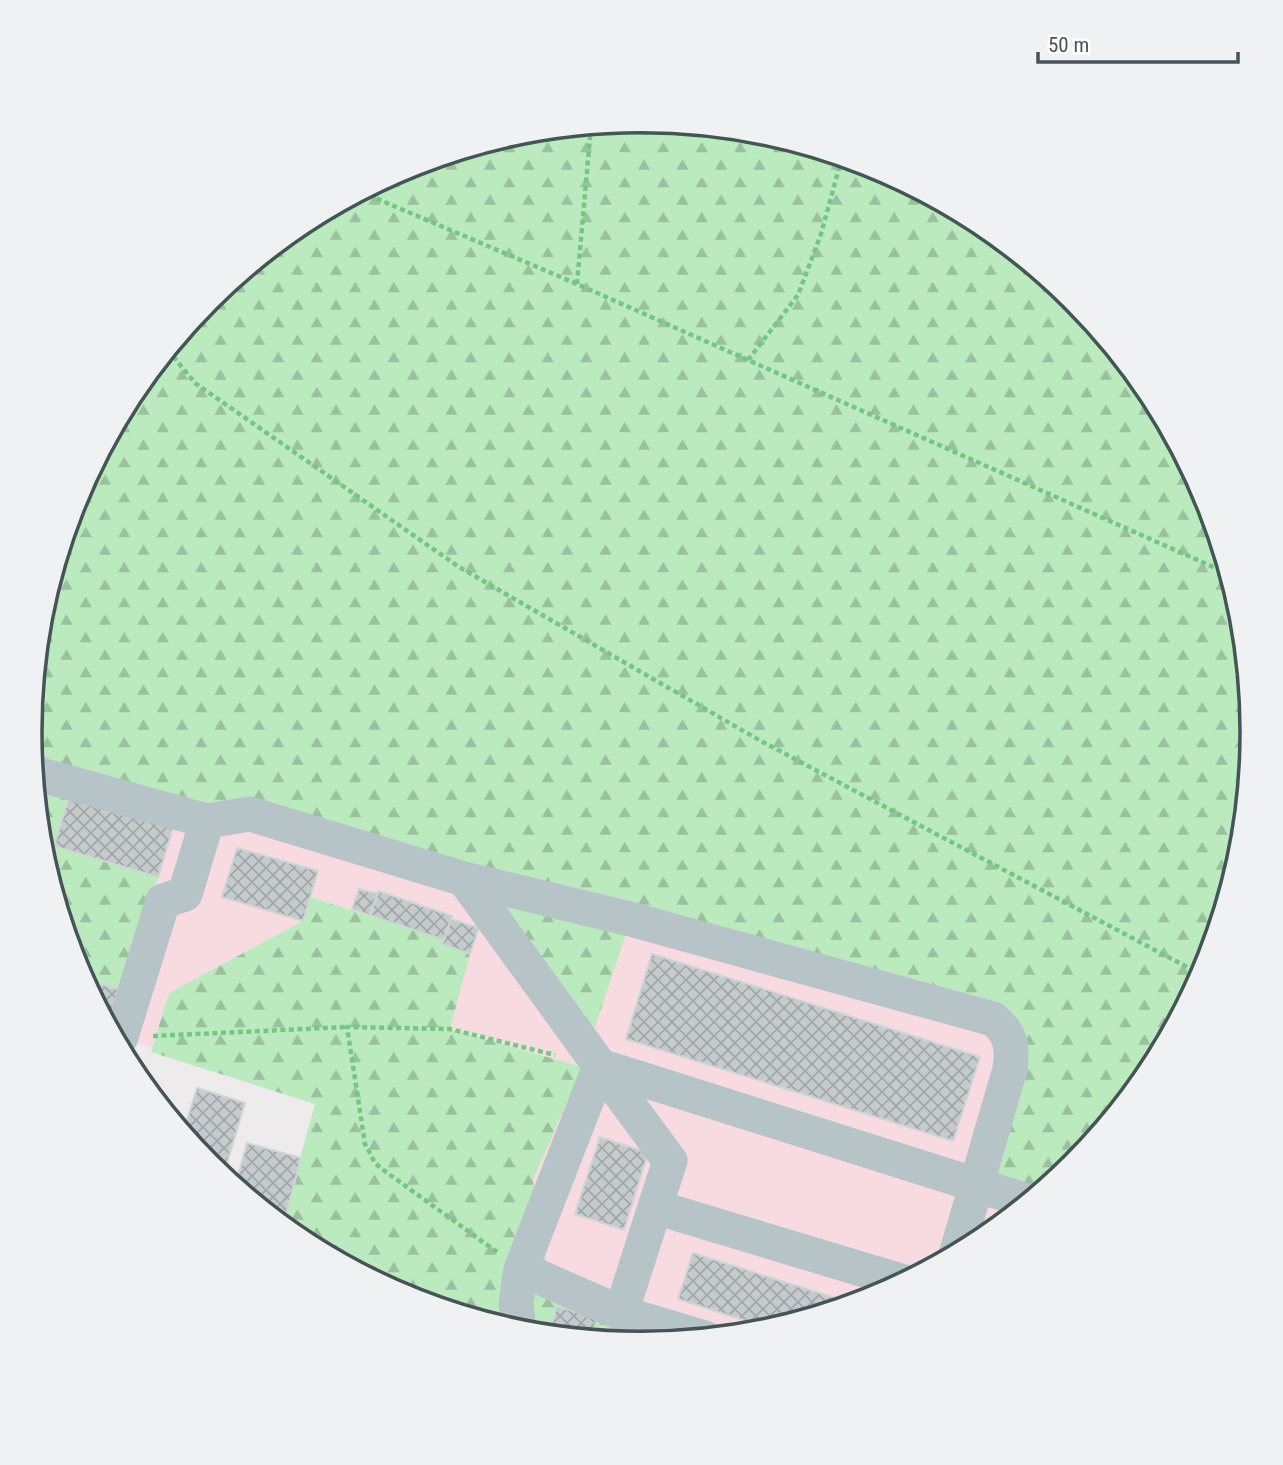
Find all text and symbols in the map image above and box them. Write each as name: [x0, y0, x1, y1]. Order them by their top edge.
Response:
scale bar: [1038, 21, 1238, 65]
text: 50 m: [1048, 33, 1089, 57]

